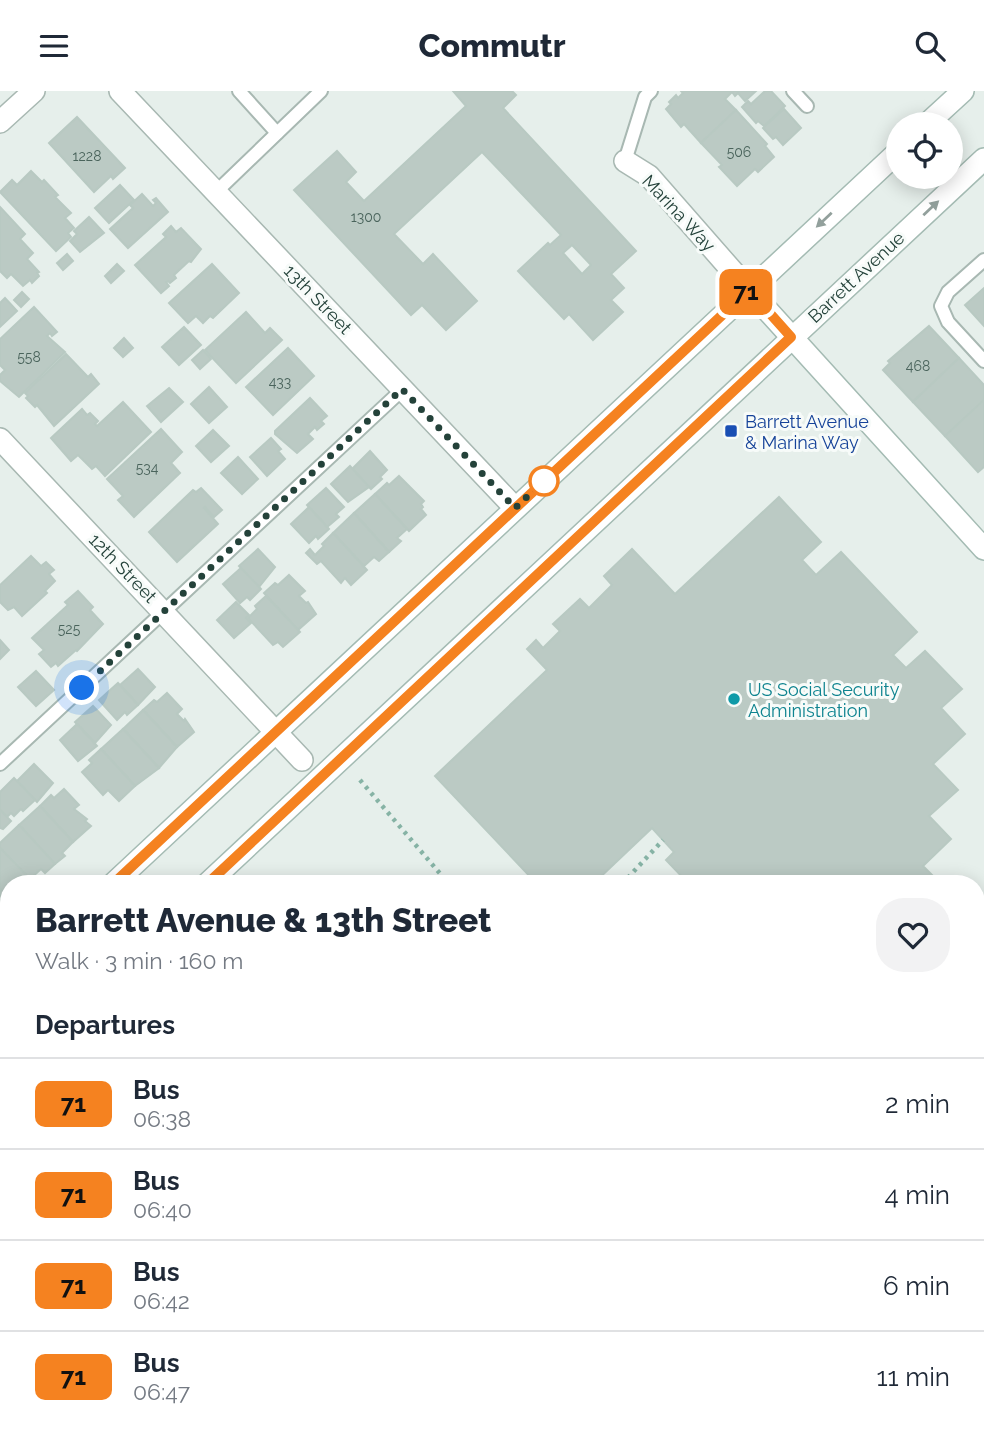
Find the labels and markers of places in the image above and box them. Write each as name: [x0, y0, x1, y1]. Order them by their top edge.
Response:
place label: Barrett Avenue & Marina Way: [745, 411, 869, 453]
marker: Barrett Avenue & Marina Way: [723, 423, 739, 439]
unlabelled marker: [529, 466, 559, 496]
place label: US Social Security Administration: [748, 679, 900, 721]
marker: US Social Security Administration: [726, 691, 742, 707]

